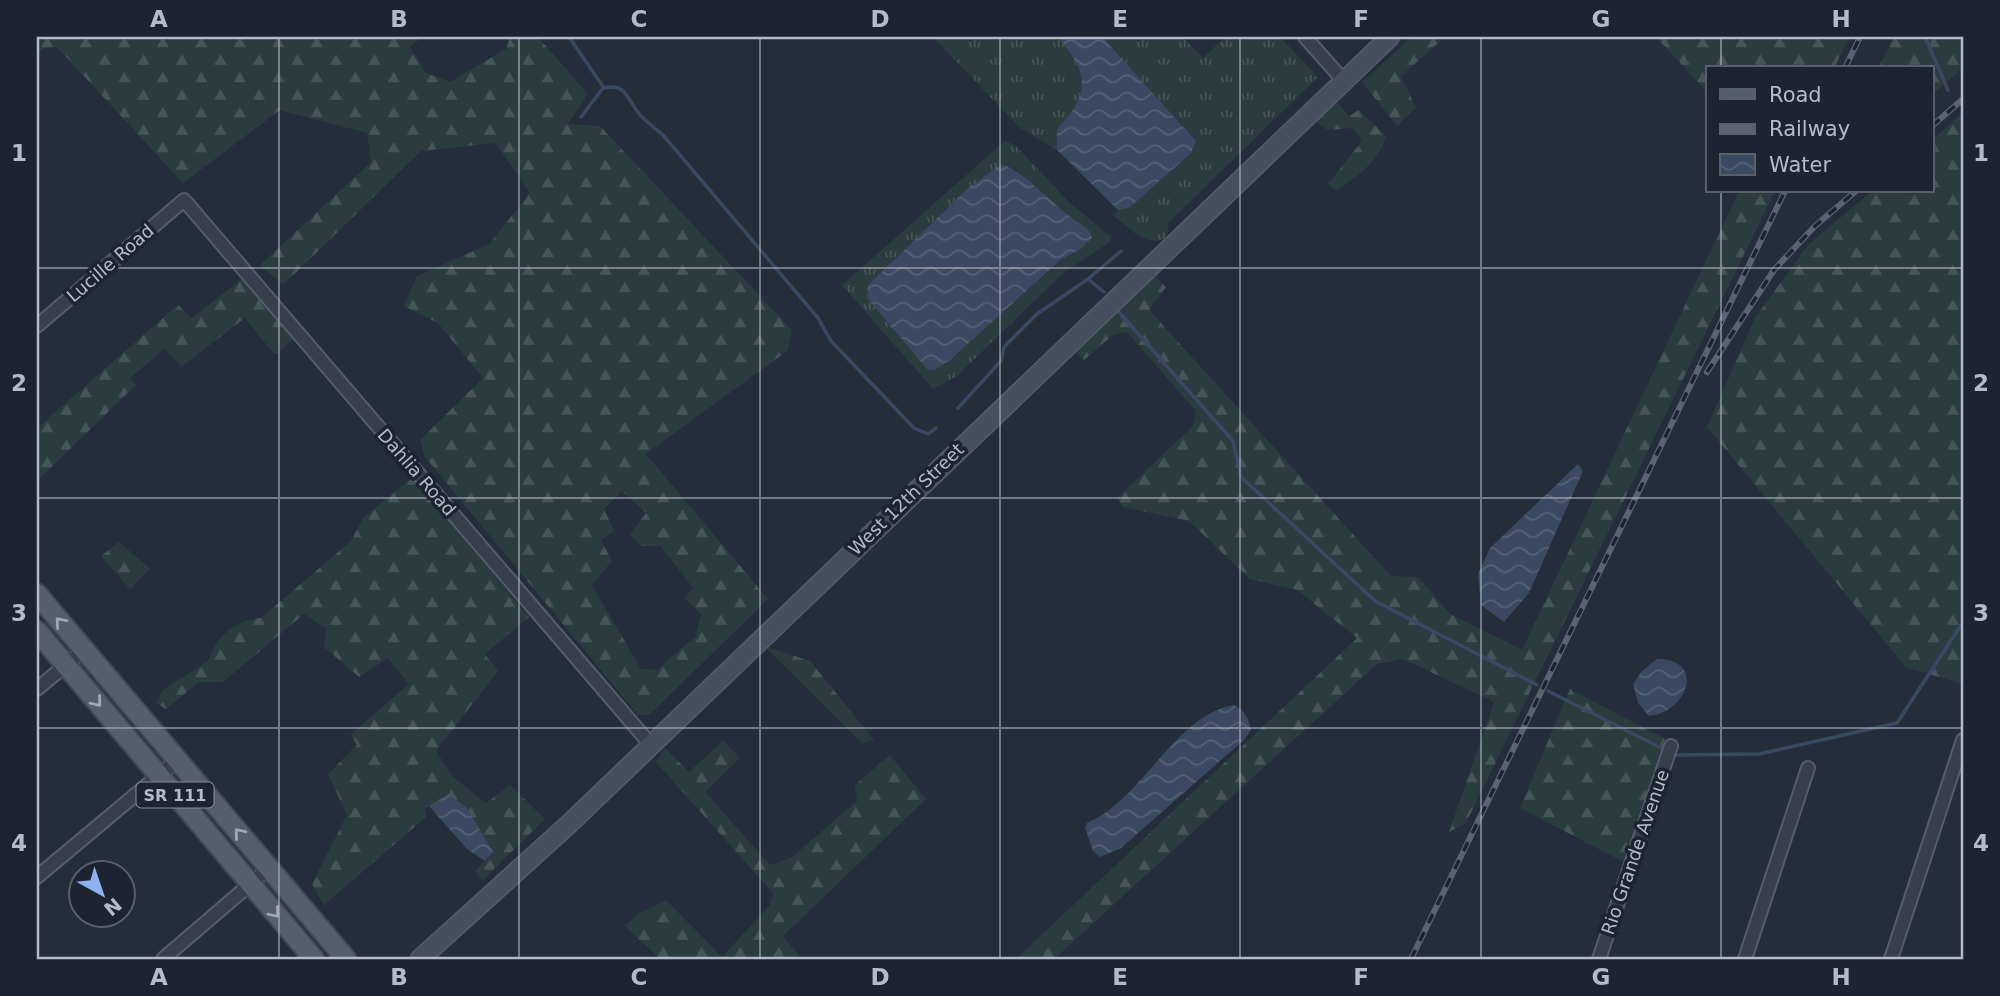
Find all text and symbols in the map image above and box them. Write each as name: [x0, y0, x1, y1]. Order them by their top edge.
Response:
text: A: [150, 6, 168, 32]
text: B: [390, 6, 408, 32]
text: C: [631, 6, 647, 32]
text: D: [870, 6, 890, 32]
text: E: [1112, 6, 1128, 32]
text: F: [1353, 6, 1369, 32]
text: G: [1592, 6, 1610, 32]
text: H: [1831, 6, 1851, 32]
legend: [1706, 66, 1934, 192]
text: Road: [1769, 83, 1822, 107]
text: Railway: [1769, 117, 1850, 141]
text: 1: [11, 140, 27, 166]
text: 1: [1973, 140, 1989, 166]
text: Water: [1769, 153, 1831, 177]
street label: Lucille Road: [62, 220, 158, 306]
text: 2: [11, 370, 27, 396]
text: 2: [1973, 370, 1989, 396]
street label: Dahlia Road: [374, 424, 460, 520]
street label: West 12th Street: [844, 439, 968, 559]
text: 3: [11, 600, 27, 626]
text: 3: [1973, 600, 1989, 626]
one-way arrow: [56, 617, 68, 630]
one-way arrow: [89, 694, 101, 707]
street label: Rio Grande Avenue: [1597, 767, 1673, 937]
road number: SR 111: [136, 782, 214, 808]
one-way arrow: [235, 829, 247, 842]
text: 4: [11, 830, 27, 856]
text: 4: [1973, 830, 1989, 856]
north arrow: [66, 860, 136, 930]
text: N: [100, 893, 126, 921]
one-way arrow: [267, 905, 279, 918]
text: A: [150, 964, 168, 990]
text: B: [390, 964, 408, 990]
text: C: [631, 964, 647, 990]
text: D: [870, 964, 890, 990]
text: E: [1112, 964, 1128, 990]
text: F: [1353, 964, 1369, 990]
text: G: [1592, 964, 1610, 990]
text: H: [1831, 964, 1851, 990]

